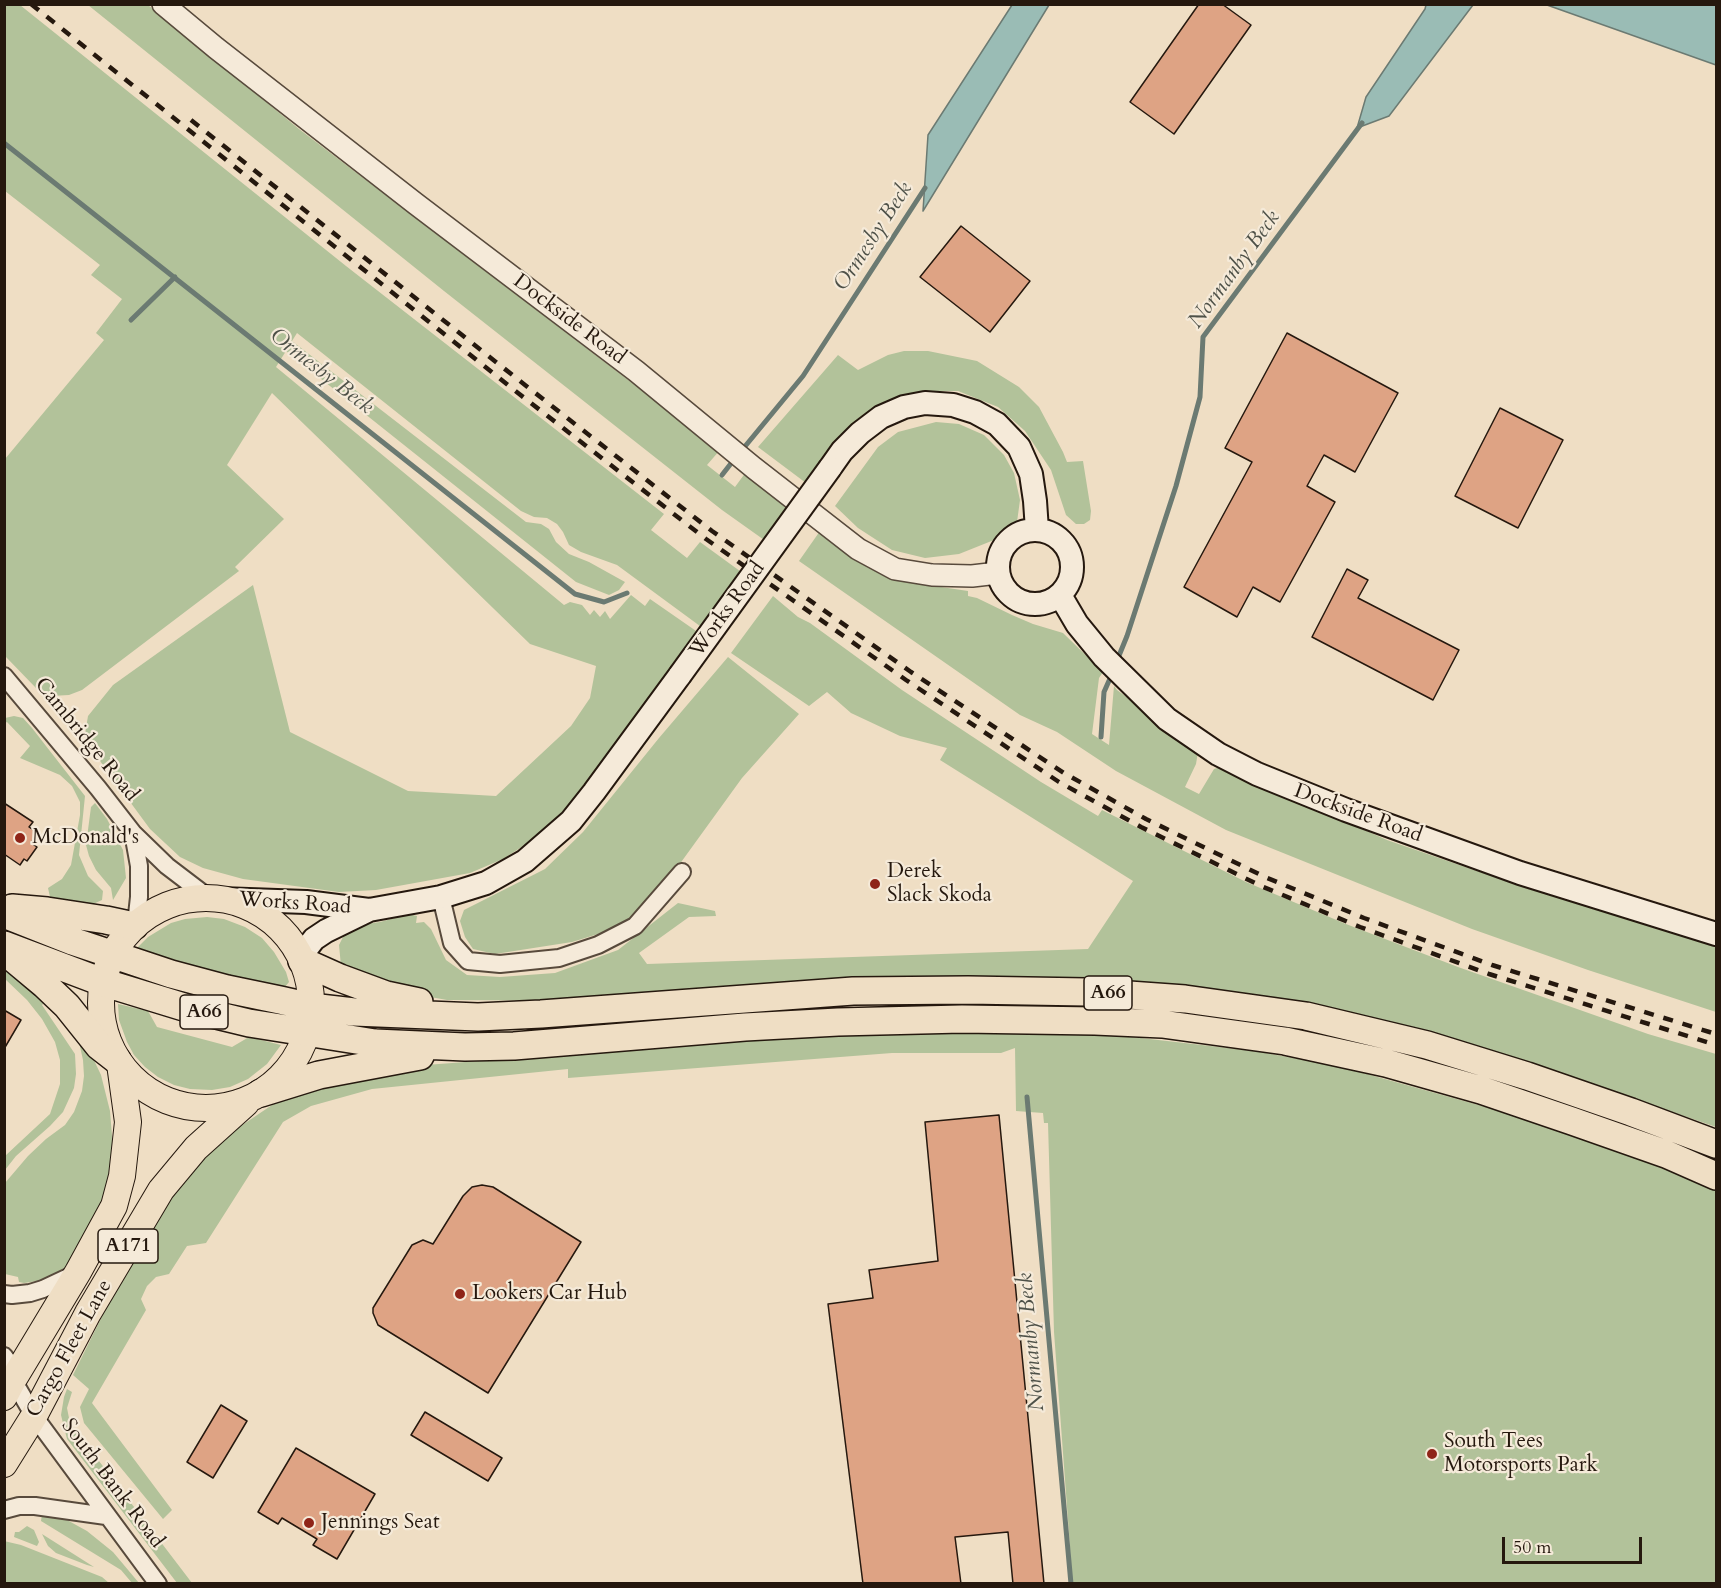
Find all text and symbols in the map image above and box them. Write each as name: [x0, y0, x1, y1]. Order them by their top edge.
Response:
water label: Ormesby Beck: [829, 178, 919, 296]
water label: Normanby Beck: [1184, 206, 1286, 334]
street label: Dockside Road: [508, 269, 630, 371]
water label: Ormesby Beck: [264, 323, 378, 421]
street label: Works Road: [685, 557, 771, 663]
street label: Cambridge Road: [28, 673, 144, 807]
street label: Dockside Road: [1290, 779, 1426, 849]
place label: McDonald's: [32, 825, 139, 851]
marker: McDonald's: [13, 831, 27, 845]
place label: Derek Slack Skoda: [887, 859, 992, 909]
marker: Derek Slack Skoda: [868, 877, 882, 891]
street label: Works Road: [238, 888, 352, 920]
road number: A66: [1084, 976, 1132, 1010]
road number: A66: [180, 995, 228, 1029]
road number: A171: [98, 1229, 158, 1263]
water label: Normanby Beck: [1013, 1272, 1051, 1412]
street label: Cargo Fleet Lane: [22, 1276, 118, 1422]
place label: Lookers Car Hub: [472, 1281, 627, 1307]
marker: Lookers Car Hub: [453, 1287, 467, 1301]
street label: South Bank Road: [55, 1414, 169, 1554]
place label: South Tees Motorsports Park: [1444, 1429, 1598, 1479]
marker: South Tees Motorsports Park: [1425, 1447, 1439, 1461]
place label: Jennings Seat: [321, 1510, 440, 1536]
marker: Jennings Seat: [302, 1516, 316, 1530]
scale bar: [1505, 1525, 1644, 1563]
text: 50 m: [1513, 1535, 1552, 1560]

